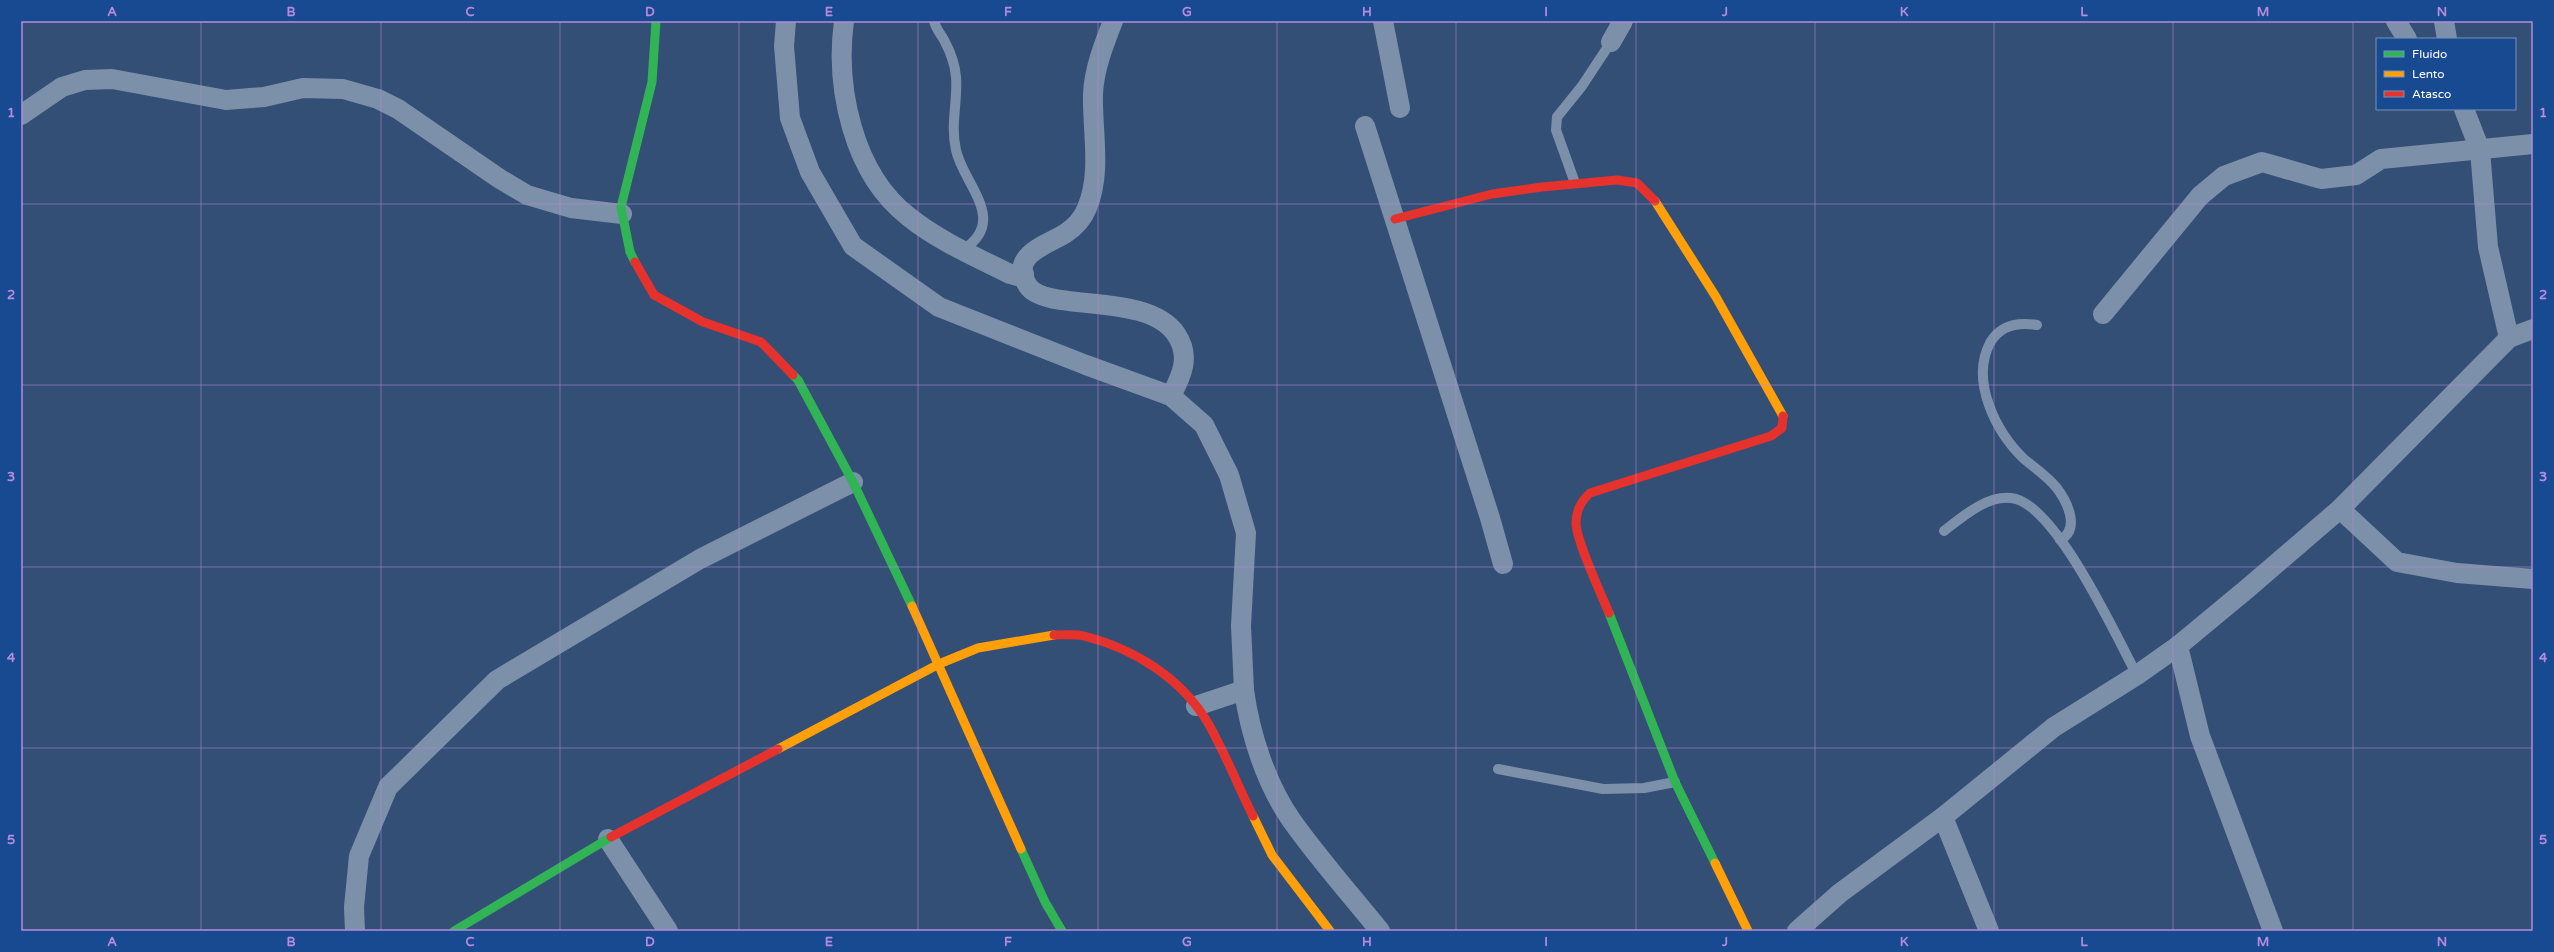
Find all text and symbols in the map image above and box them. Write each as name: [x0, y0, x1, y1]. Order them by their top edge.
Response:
text: A: [107, 4, 117, 20]
text: B: [286, 4, 296, 20]
text: C: [465, 4, 475, 20]
text: D: [645, 4, 655, 20]
text: E: [825, 4, 833, 20]
text: F: [1004, 4, 1012, 20]
text: G: [1182, 4, 1192, 20]
text: H: [1362, 4, 1372, 20]
text: I: [1544, 4, 1548, 20]
text: J: [1721, 4, 1728, 20]
text: K: [1900, 4, 1909, 20]
text: L: [2080, 4, 2088, 20]
text: M: [2257, 4, 2269, 20]
text: N: [2437, 4, 2447, 20]
legend: [2376, 38, 2516, 110]
text: Fluido: [2412, 47, 2447, 61]
text: Lento: [2412, 67, 2445, 81]
text: Atasco: [2412, 87, 2451, 101]
text: 1: [7, 105, 15, 121]
text: 1: [2539, 105, 2547, 121]
text: 2: [7, 287, 15, 303]
text: 2: [2539, 287, 2547, 303]
text: 3: [7, 469, 15, 485]
text: 3: [2539, 469, 2547, 485]
text: 4: [7, 650, 16, 666]
text: 4: [2539, 650, 2548, 666]
text: 5: [7, 832, 15, 848]
text: 5: [2539, 832, 2547, 848]
text: A: [107, 934, 117, 950]
text: B: [286, 934, 296, 950]
text: C: [465, 934, 475, 950]
text: D: [645, 934, 655, 950]
text: E: [825, 934, 833, 950]
text: F: [1004, 934, 1012, 950]
text: G: [1182, 934, 1192, 950]
text: H: [1362, 934, 1372, 950]
text: I: [1544, 934, 1548, 950]
text: J: [1721, 934, 1728, 950]
text: K: [1900, 934, 1909, 950]
text: L: [2080, 934, 2088, 950]
text: M: [2257, 934, 2269, 950]
text: N: [2437, 934, 2447, 950]

